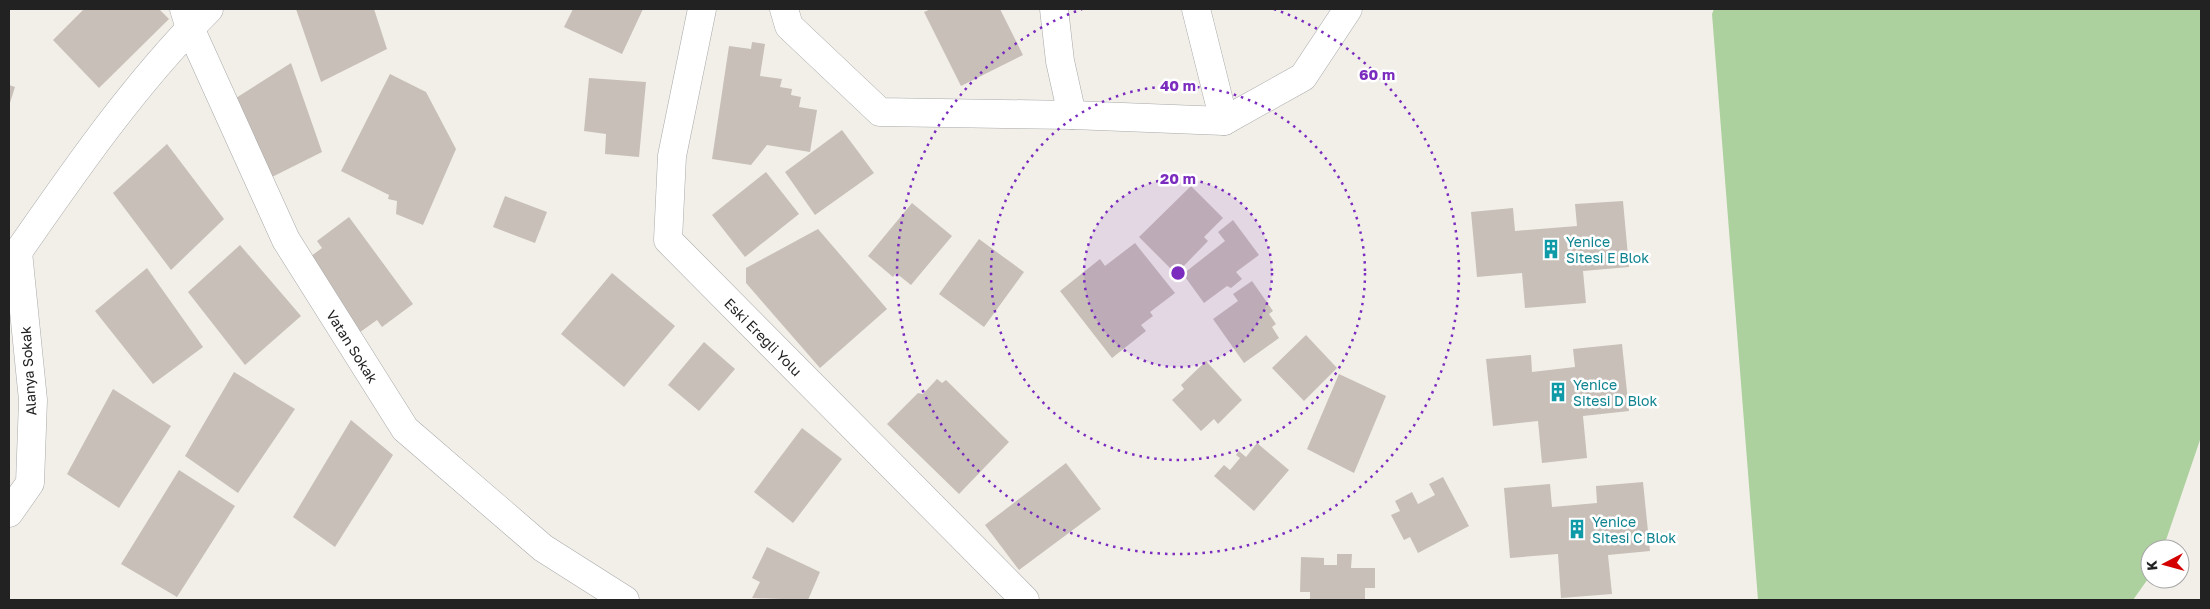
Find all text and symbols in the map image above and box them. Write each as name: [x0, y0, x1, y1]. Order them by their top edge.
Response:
text: 60 m: [1359, 65, 1395, 83]
text: 40 m: [1160, 76, 1196, 94]
text: 20 m: [1160, 169, 1196, 187]
place label: Yenice Sitesi E Blok: [1566, 233, 1649, 266]
building icon: Yenice Sitesi E Blok: [1540, 238, 1562, 260]
centre of rings: [1169, 264, 1187, 282]
street label: Eski Ereğli Yolu: [721, 294, 806, 379]
street label: Vatan Sokak: [323, 306, 382, 386]
street label: Alanya Sokak: [16, 326, 40, 416]
place label: Yenice Sitesi D Blok: [1573, 376, 1658, 409]
building icon: Yenice Sitesi D Blok: [1547, 381, 1569, 403]
place label: Yenice Sitesi C Blok: [1592, 513, 1676, 546]
building icon: Yenice Sitesi C Blok: [1566, 518, 1588, 540]
north arrow: [2140, 539, 2190, 589]
text: K: [2143, 559, 2161, 571]

